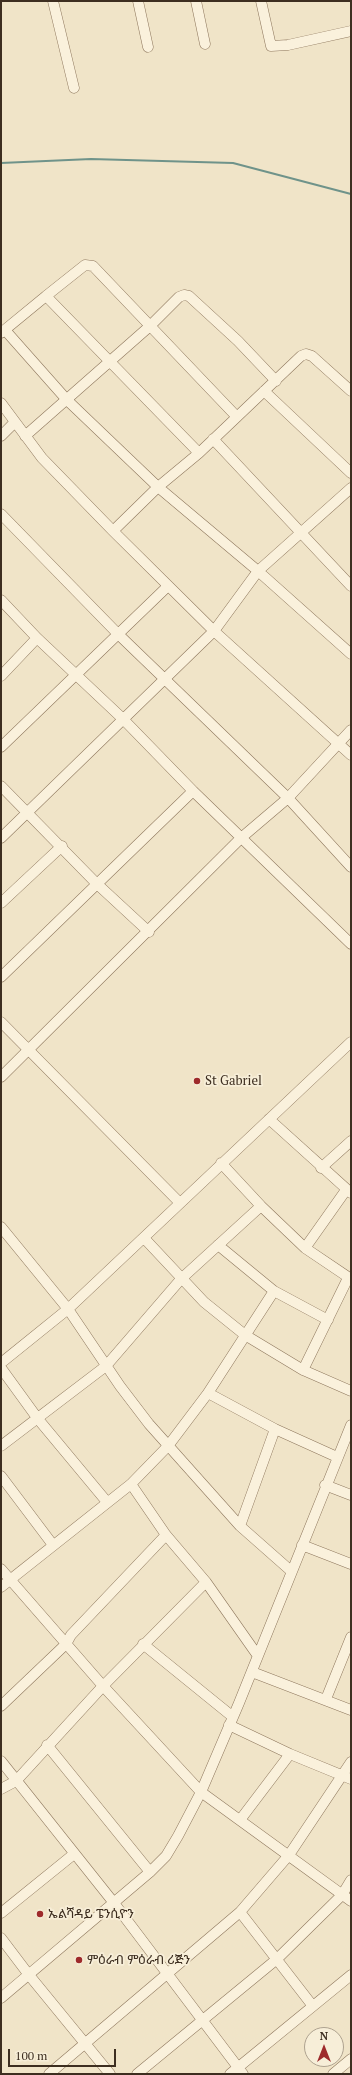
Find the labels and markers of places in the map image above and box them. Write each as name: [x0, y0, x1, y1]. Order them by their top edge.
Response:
place label: St Gabriel: [205, 1073, 262, 1089]
marker: St Gabriel: [192, 1076, 202, 1086]
place label: ኤልሻዳይ ፔንሲዮን: [48, 1906, 134, 1922]
marker: ኤልሻዳይ ፔንሲዮን: [35, 1909, 45, 1919]
place label: ምዕራብ ምዕራብ ሪጅን: [87, 1952, 190, 1968]
marker: ምዕራብ ምዕራብ ሪጅን: [74, 1955, 84, 1965]

